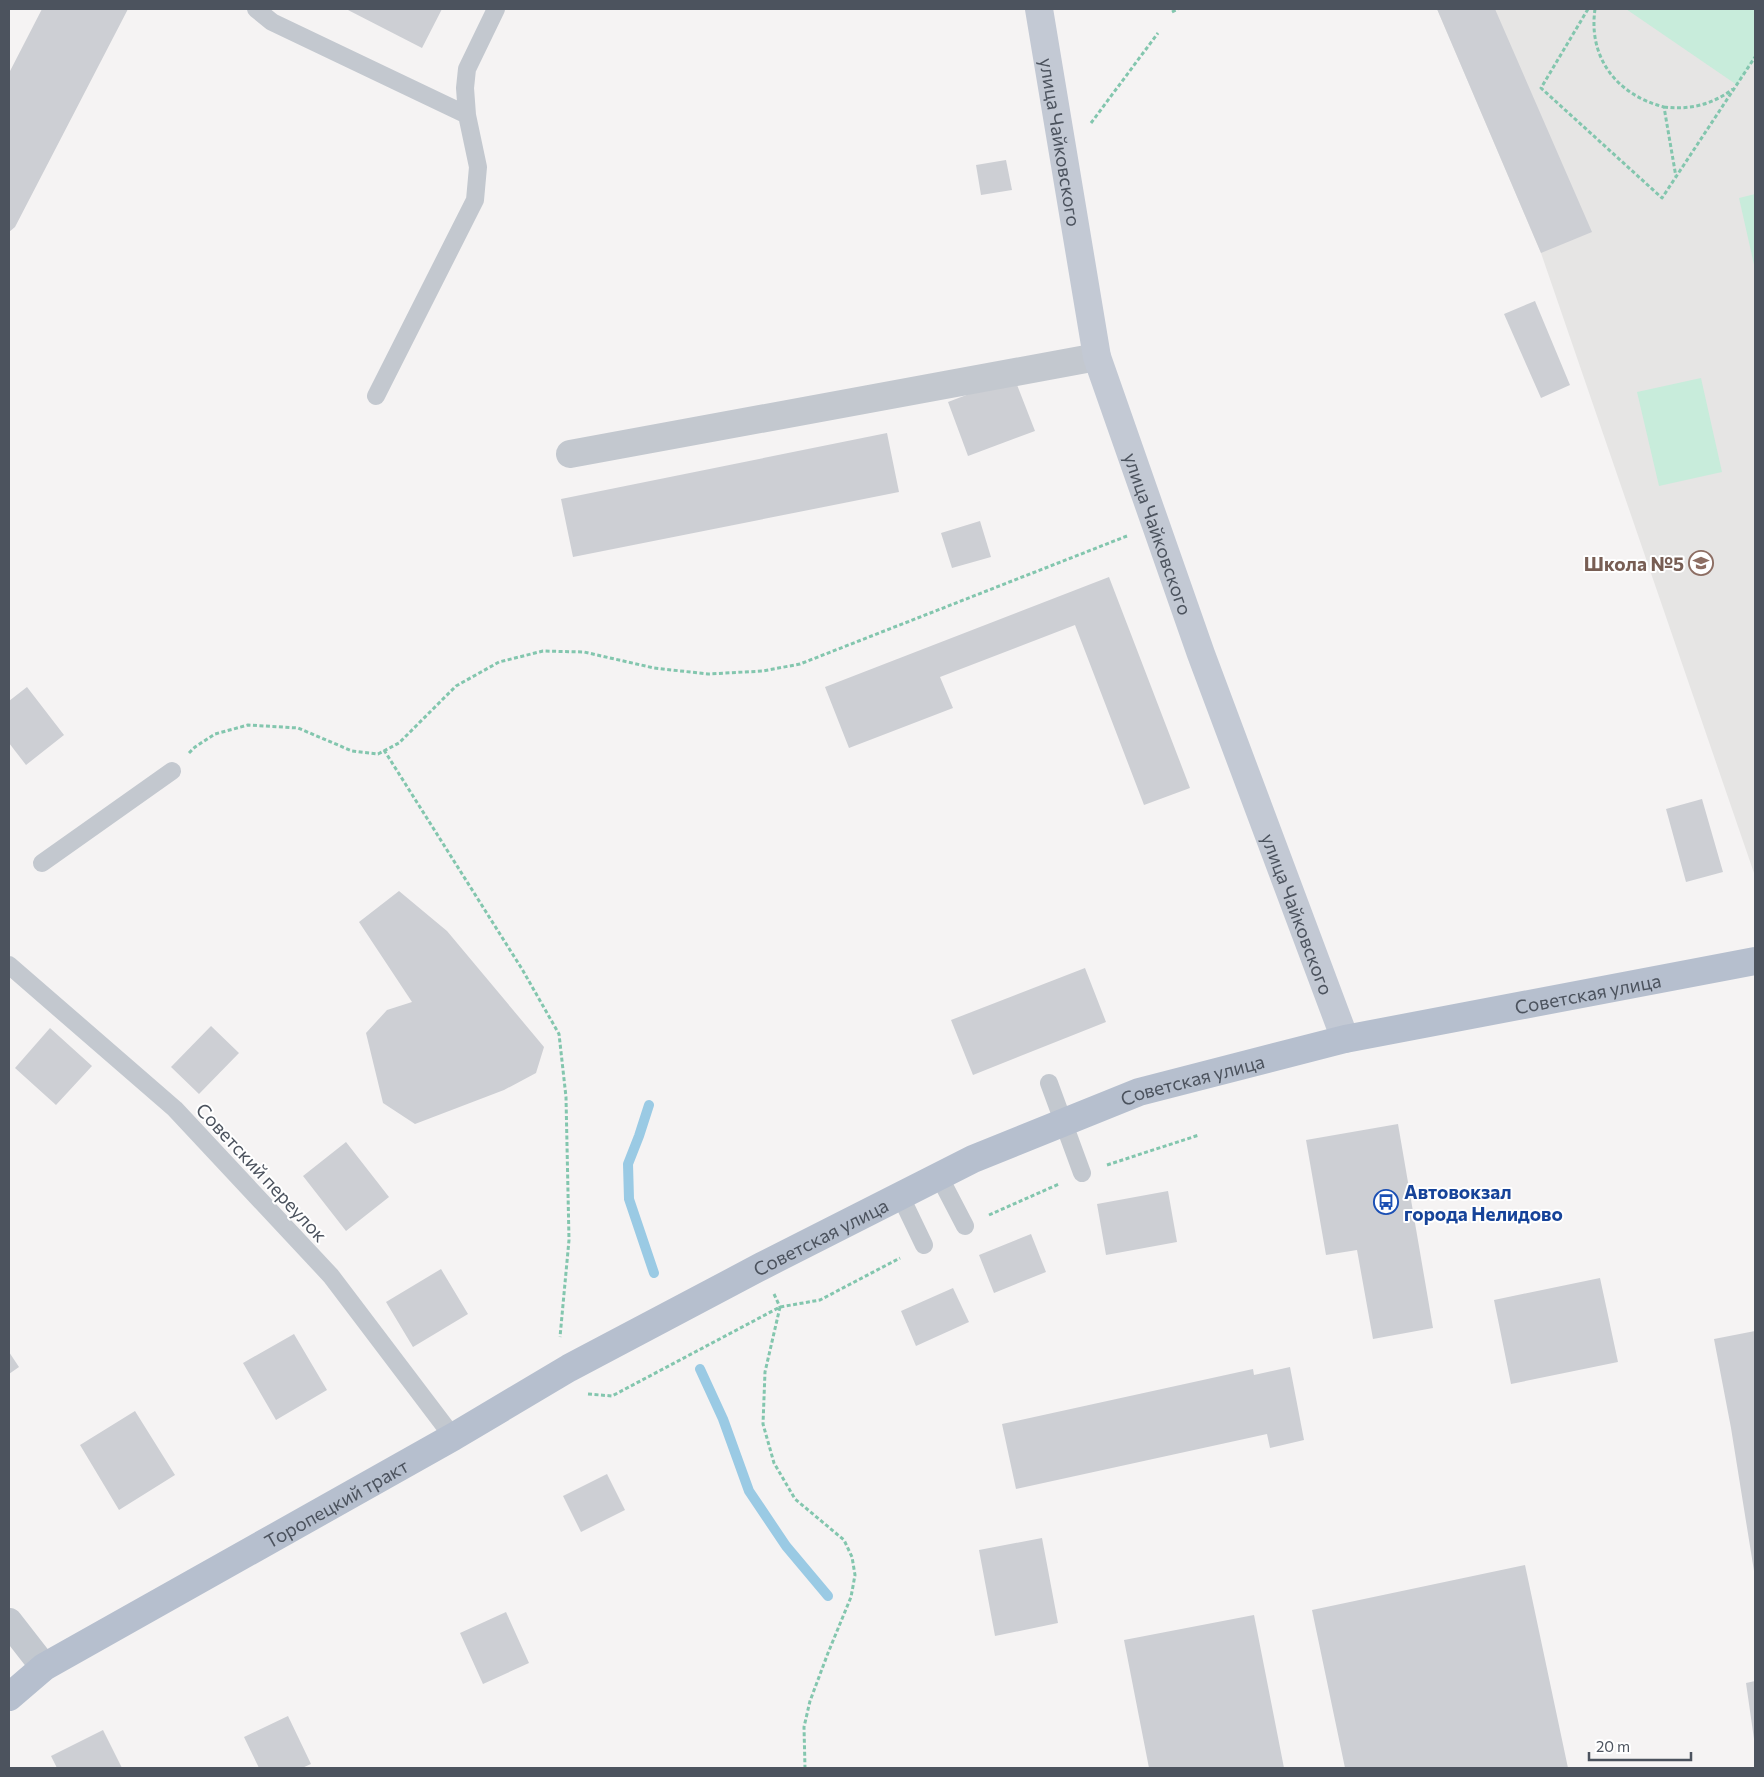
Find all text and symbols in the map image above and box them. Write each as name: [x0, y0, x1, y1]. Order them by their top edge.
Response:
street label: улица Чайковского: [1036, 56, 1087, 228]
street label: улица Чайковского: [1120, 449, 1198, 618]
school or university icon: Школа №5: [1688, 550, 1714, 576]
place label: Школа №5: [1584, 552, 1684, 575]
street label: улица Чайковского: [1258, 830, 1339, 998]
street label: Советская улица: [1513, 968, 1663, 1018]
street label: Советская улица: [1117, 1049, 1267, 1110]
street label: Советский переулок: [192, 1098, 332, 1246]
place label: Автовокзал города Нелидово: [1404, 1180, 1563, 1225]
bus stop icon: Автовокзал города Нелидово: [1373, 1189, 1399, 1215]
street label: Советская улица: [749, 1193, 892, 1280]
street label: Торопецкий тракт: [260, 1453, 412, 1552]
scale bar: [1589, 1730, 1692, 1762]
text: 20 m: [1596, 1737, 1630, 1755]

